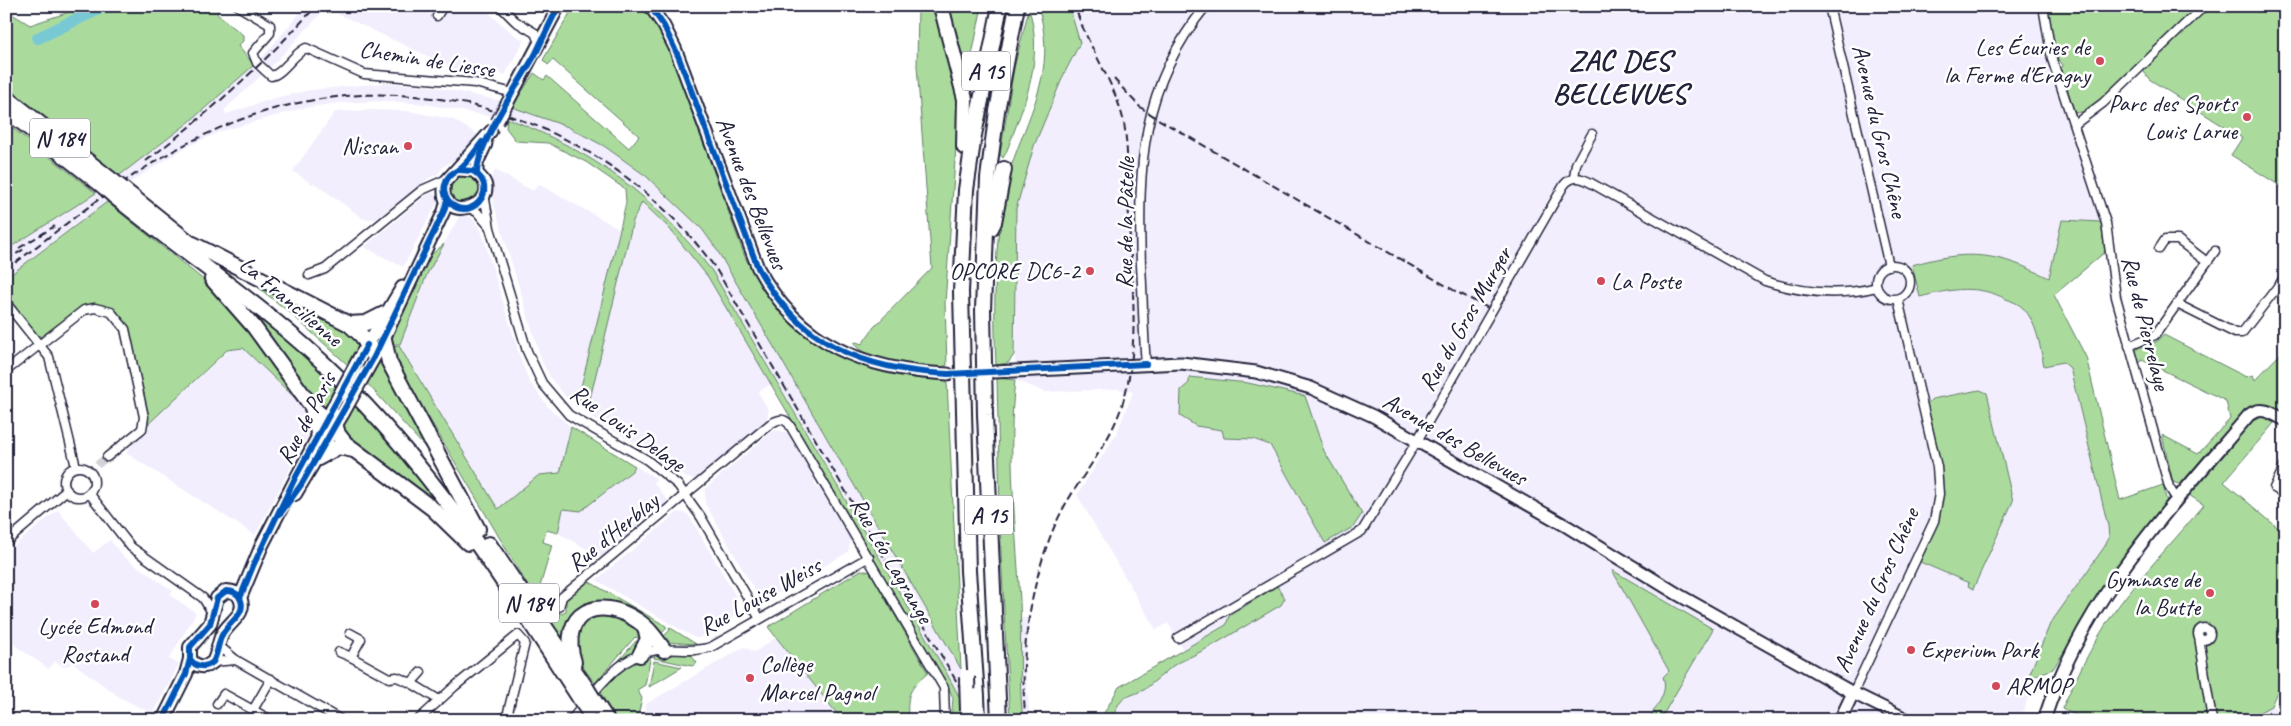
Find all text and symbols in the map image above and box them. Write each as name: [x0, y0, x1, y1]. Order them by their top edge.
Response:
place label: Les Écuries de la Ferme d'Eragny: [1944, 32, 2092, 90]
street label: Chemin de Liesse: [357, 34, 499, 85]
district label: ZAC DES BELLEVUES: [1553, 42, 1693, 112]
street label: Avenue du Gros Chêne: [1846, 42, 1915, 223]
road number: A 15: [962, 51, 1010, 90]
marker: Les Écuries de la Ferme d'Eragny: [2094, 55, 2106, 67]
place label: Parc des Sports Louis Larue: [2108, 88, 2239, 146]
marker: Parc des Sports Louis Larue: [2241, 111, 2253, 123]
street label: Avenue des Bellevues: [709, 112, 796, 275]
road number: N 184: [30, 119, 90, 158]
place label: Nissan: [342, 131, 399, 161]
marker: Nissan: [402, 140, 414, 152]
street label: Rue de la Pâtelle: [1109, 155, 1141, 289]
street label: Rue du Gros Murger: [1412, 240, 1520, 396]
street label: La Francilienne: [233, 249, 350, 354]
street label: Rue de Pierrelaye: [2115, 253, 2178, 395]
place label: OPCORE DC6-2: [949, 256, 1082, 286]
marker: OPCORE DC6-2: [1084, 265, 1096, 277]
place label: La Poste: [1611, 266, 1683, 296]
marker: La Poste: [1595, 275, 1607, 287]
street label: Rue de Paris: [269, 365, 343, 469]
street label: Rue Louis Delage: [565, 377, 693, 480]
street label: Avenue des Bellevues: [1378, 386, 1534, 493]
street label: Rue d'Herblay: [561, 485, 666, 578]
street label: Rue Léo Lagrange: [844, 491, 941, 630]
road number: A 15: [965, 496, 1013, 534]
street label: Avenue du Gros Chêne: [1826, 501, 1927, 677]
street label: Rue Louise Weiss: [694, 549, 828, 642]
place label: Gymnase de la Butte: [2105, 564, 2202, 622]
road number: N 184: [499, 584, 559, 622]
marker: Gymnase de la Butte: [2204, 587, 2216, 599]
marker: Lycée Edmond Rostand: [89, 598, 101, 610]
place label: Lycée Edmond Rostand: [38, 611, 155, 669]
place label: Experium Park: [1921, 635, 2041, 665]
marker: Experium Park: [1905, 644, 1917, 656]
place label: Collège Marcel Pagnol: [760, 649, 878, 707]
place label: ARMOP: [2006, 671, 2075, 701]
marker: Collège Marcel Pagnol: [744, 672, 756, 684]
marker: ARMOP: [1990, 680, 2002, 692]

